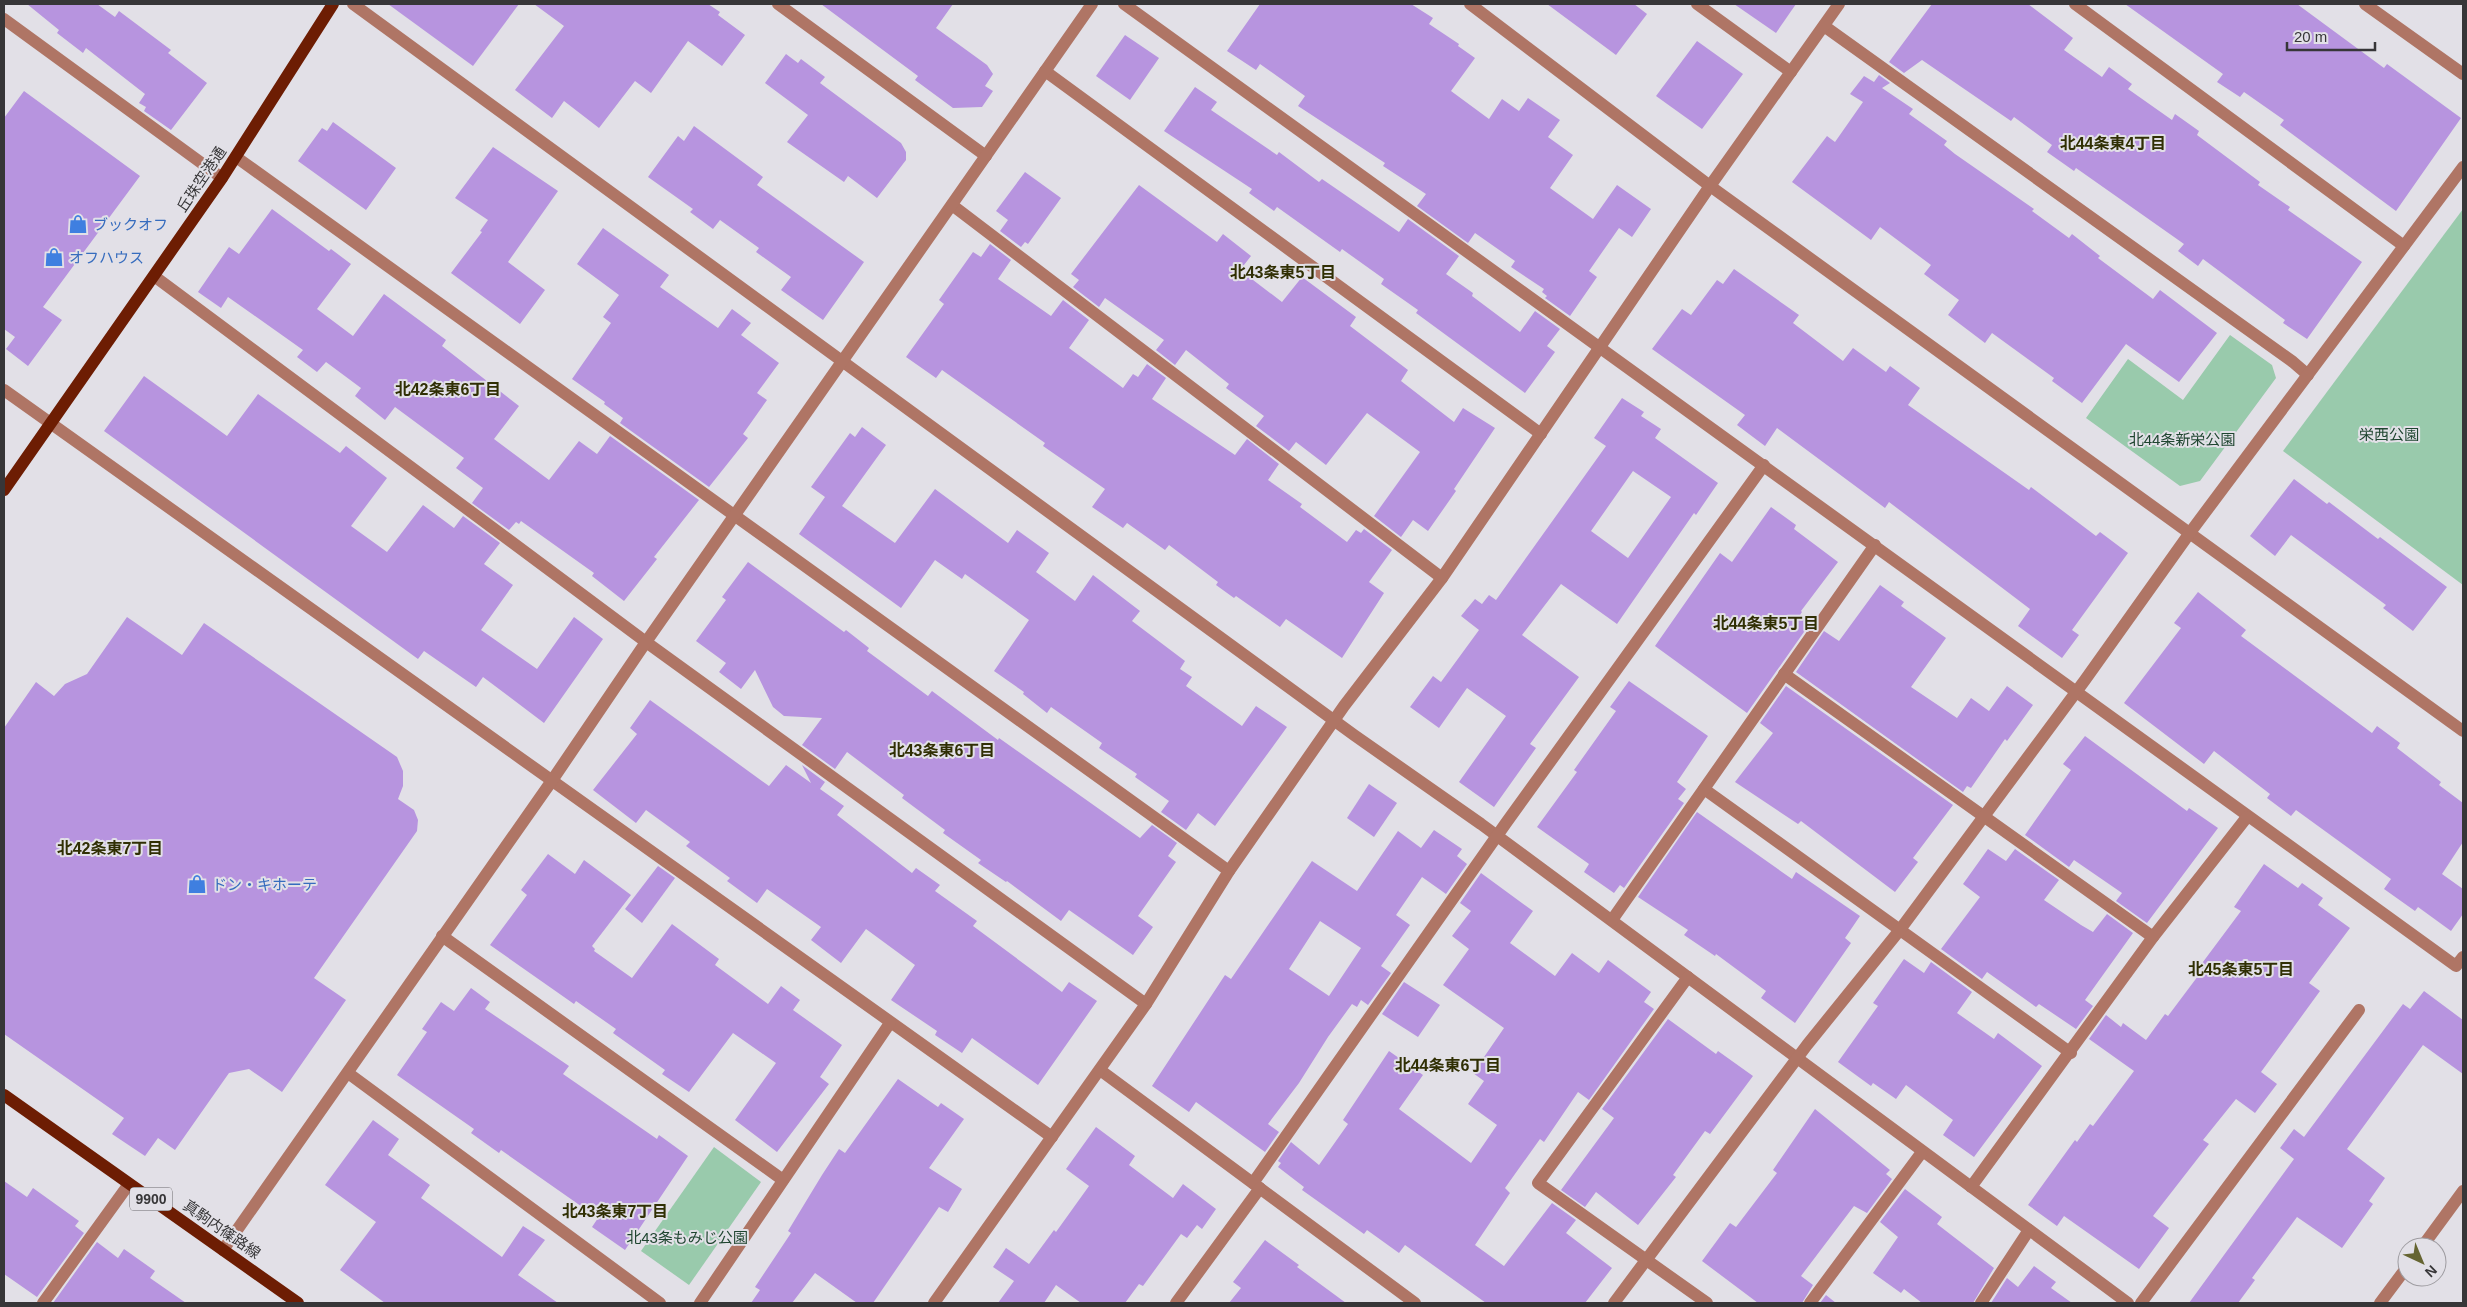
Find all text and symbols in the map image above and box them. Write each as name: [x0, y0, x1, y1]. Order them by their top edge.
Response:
scale bar: [2287, 20, 2374, 52]
text: 20 m: [2294, 28, 2327, 45]
district label: 北44条東4丁目: [2060, 135, 2166, 152]
street label: 丘珠空港通: [173, 143, 229, 215]
shop icon: ブックオフ: [67, 213, 89, 235]
place label: ブックオフ: [93, 216, 168, 233]
shop icon: オフハウス: [43, 246, 65, 268]
place label: オフハウス: [69, 249, 144, 266]
district label: 北43条東5丁目: [1230, 264, 1336, 281]
district label: 北42条東6丁目: [395, 381, 501, 398]
park label: 栄西公園: [2359, 426, 2419, 443]
park label: 北44条新栄公園: [2129, 431, 2235, 448]
district label: 北44条東5丁目: [1713, 615, 1819, 632]
district label: 北43条東6丁目: [889, 742, 995, 759]
district label: 北42条東7丁目: [57, 840, 163, 857]
shop icon: ドン・キホーテ: [186, 873, 208, 895]
place label: ドン・キホーテ: [212, 876, 317, 893]
district label: 北45条東5丁目: [2188, 961, 2294, 978]
district label: 北44条東6丁目: [1395, 1057, 1501, 1074]
road number: 9900: [130, 1188, 172, 1210]
street label: 真駒内篠路線: [180, 1196, 264, 1262]
district label: 北43条東7丁目: [562, 1203, 668, 1220]
park label: 北43条もみじ公園: [626, 1229, 748, 1246]
north arrow: [2397, 1237, 2447, 1287]
text: N: [2422, 1262, 2440, 1281]

